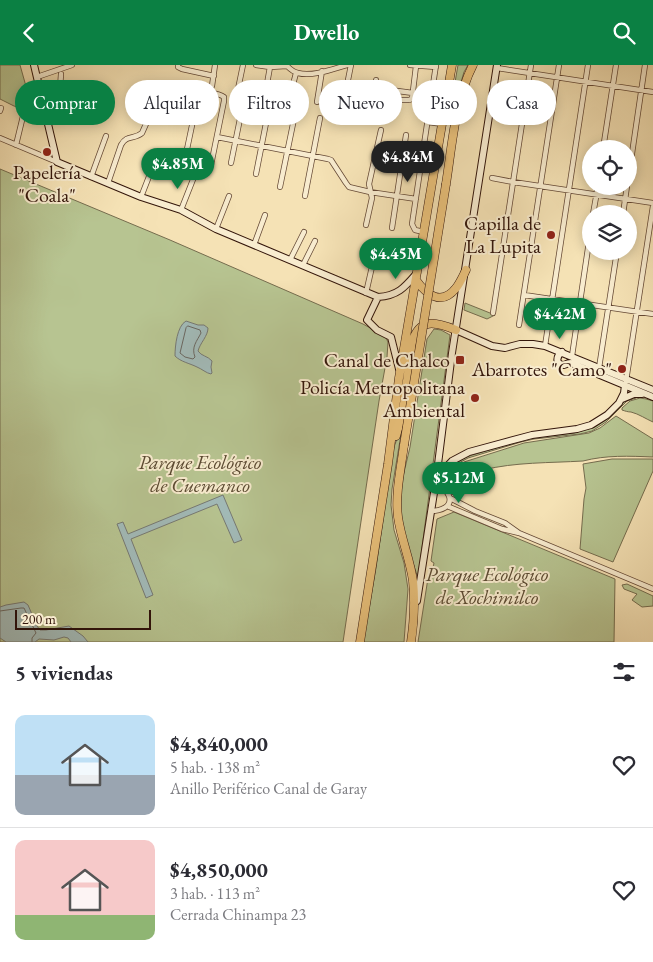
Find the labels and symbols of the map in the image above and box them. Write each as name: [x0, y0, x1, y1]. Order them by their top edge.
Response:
pin: $4.84M: [367, 141, 449, 183]
marker: Papelería "Coala": [41, 146, 53, 158]
pin: $4.85M: [137, 147, 219, 190]
place label: Papelería "Coala": [13, 159, 81, 208]
place label: Capilla de La Lupita: [464, 210, 541, 259]
marker: Capilla de La Lupita: [545, 229, 557, 241]
pin: $4.45M: [355, 237, 437, 280]
pin: $4.42M: [519, 297, 601, 340]
place label: Canal de Chalco: [324, 347, 450, 373]
marker: Canal de Chalco: [454, 354, 466, 366]
place label: Abarrotes "Camo": [471, 356, 612, 382]
marker: Abarrotes "Camo": [616, 363, 628, 375]
place label: Policía Metropolitana Ambiental: [300, 374, 465, 423]
marker: Policía Metropolitana Ambiental: [469, 392, 481, 404]
park label: Parque Ecológico de Cuemanco: [139, 449, 262, 498]
pin: $5.12M: [418, 461, 500, 504]
park label: Parque Ecológico de Xochimilco: [426, 561, 549, 610]
scale bar: [15, 607, 151, 630]

